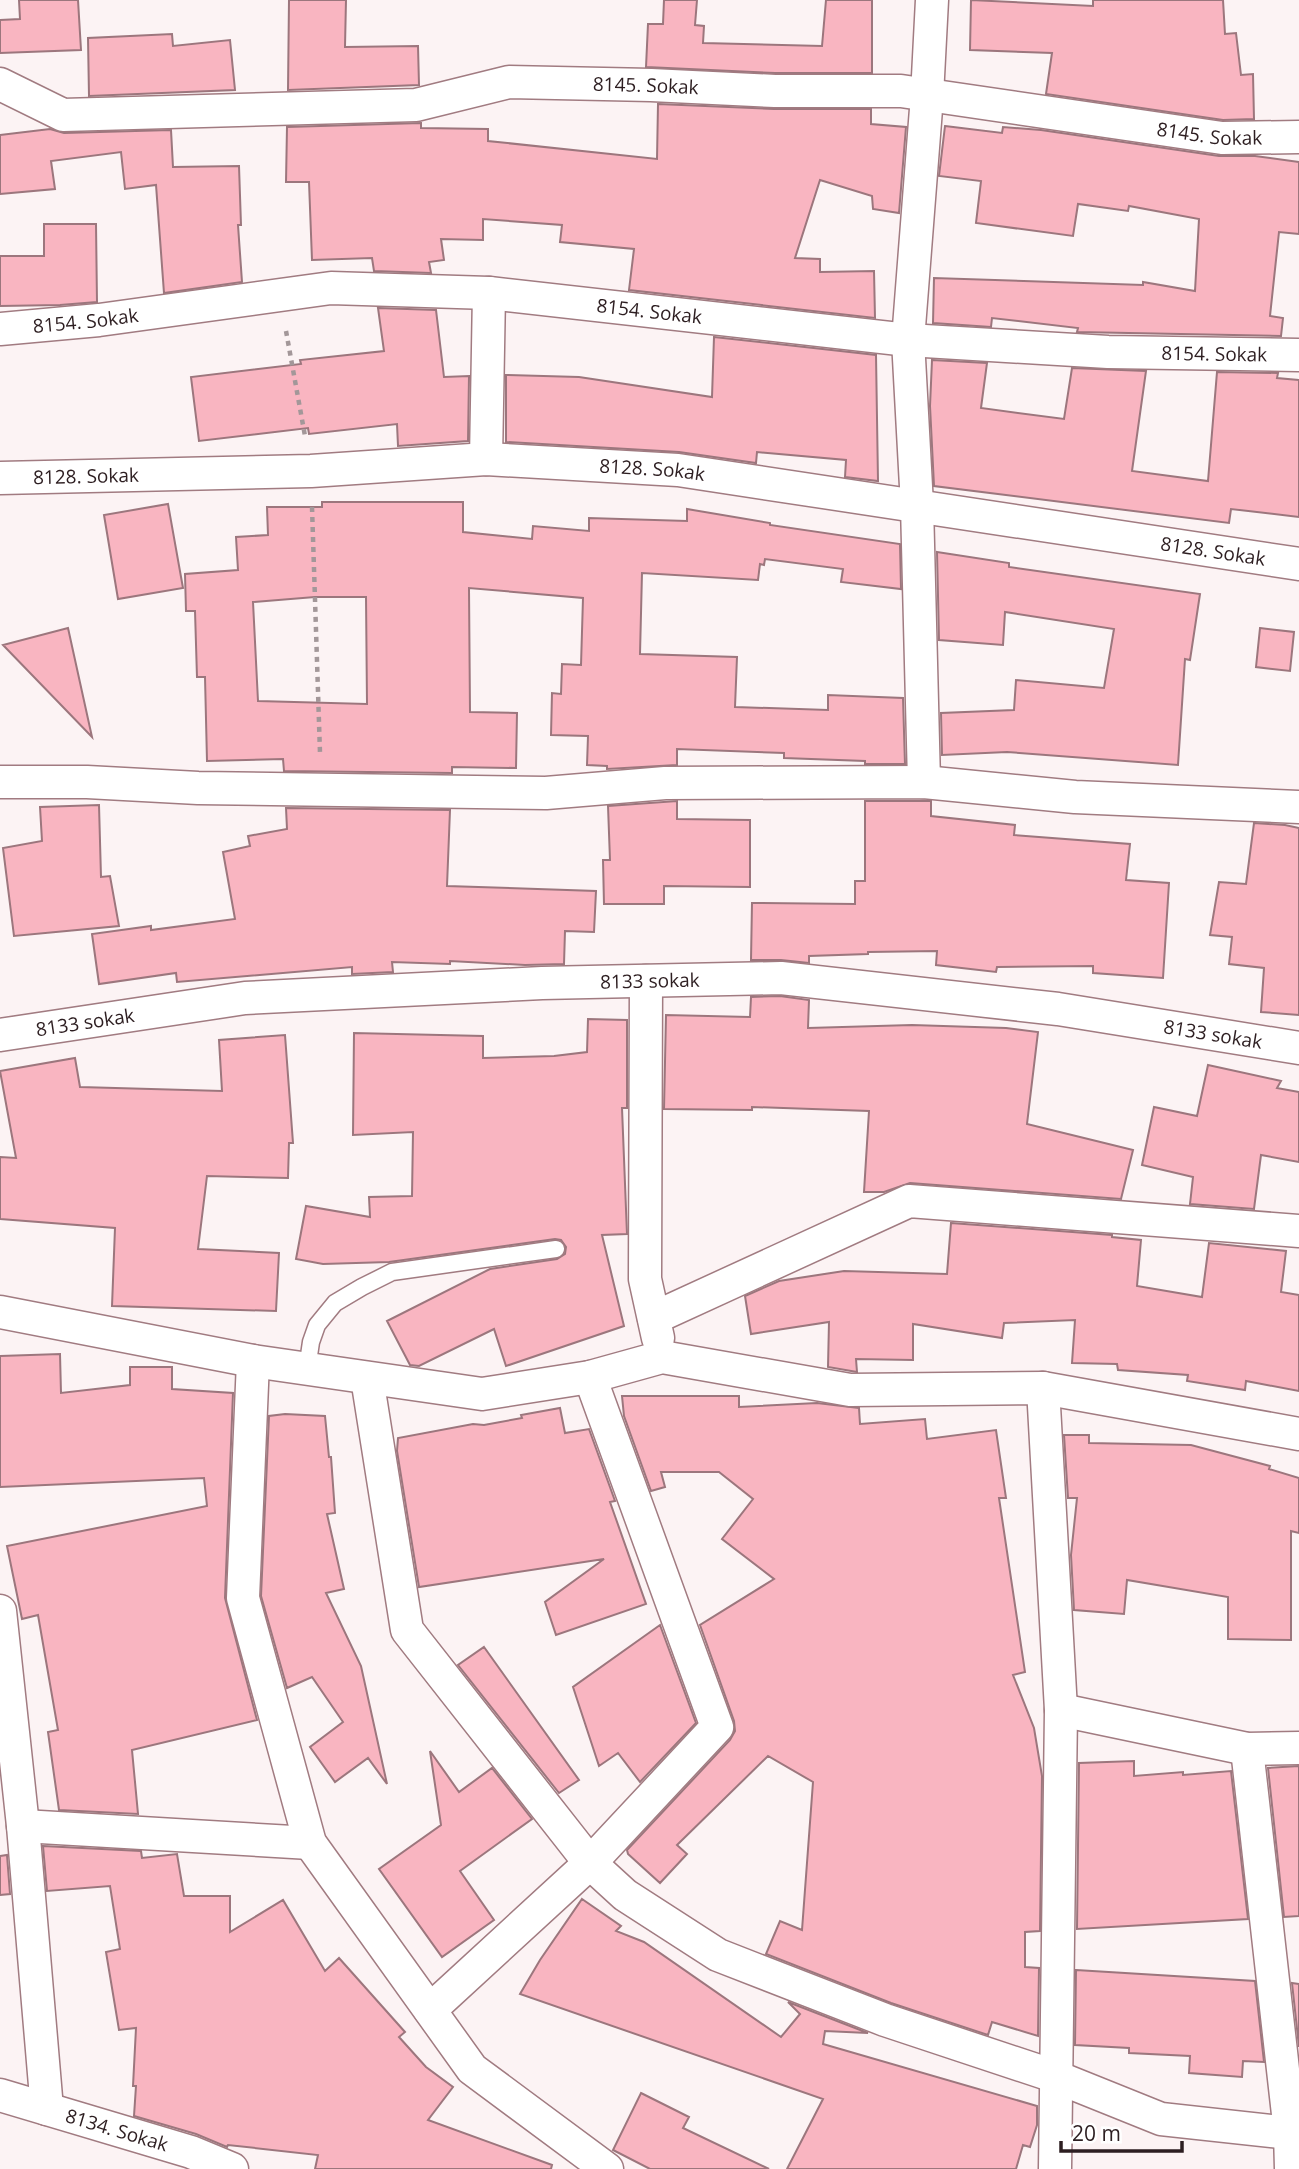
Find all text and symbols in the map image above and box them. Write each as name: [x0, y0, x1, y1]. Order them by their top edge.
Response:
street label: 8145. Sokak: [593, 71, 699, 100]
street label: 8145. Sokak: [1155, 116, 1262, 151]
street label: 8154. Sokak: [595, 292, 703, 330]
street label: 8154. Sokak: [32, 302, 140, 339]
street label: 8154. Sokak: [1161, 340, 1267, 367]
street label: 8128. Sokak: [599, 453, 707, 487]
street label: 8128. Sokak: [33, 462, 139, 490]
street label: 8128. Sokak: [1159, 530, 1267, 572]
street label: 8133 sokak: [600, 967, 700, 995]
street label: 8133 sokak: [34, 1002, 136, 1042]
street label: 8133 sokak: [1162, 1013, 1264, 1055]
street label: 8134. Sokak: [62, 2102, 171, 2157]
scale bar: [1061, 2110, 1182, 2154]
text: 20 m: [1072, 2119, 1121, 2147]

